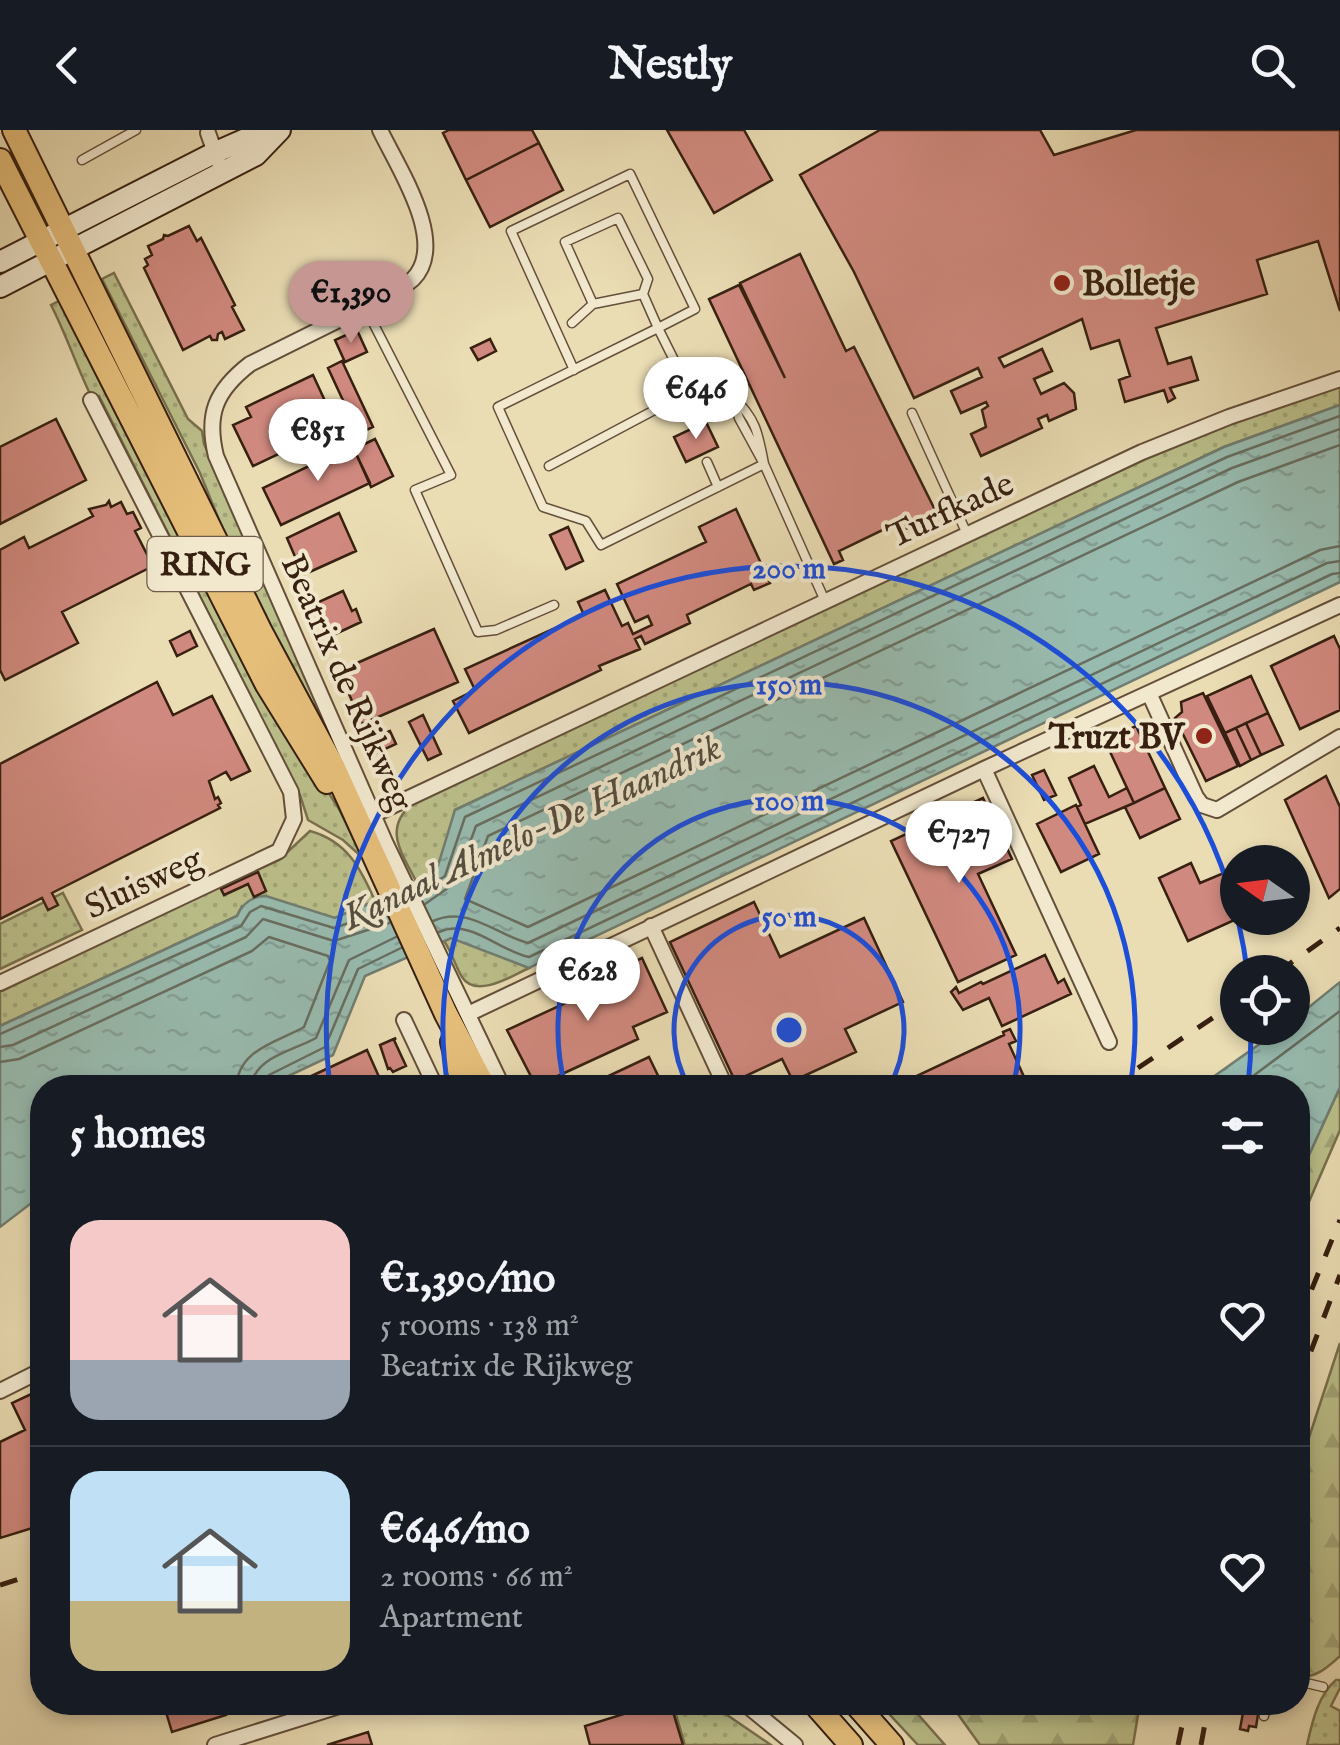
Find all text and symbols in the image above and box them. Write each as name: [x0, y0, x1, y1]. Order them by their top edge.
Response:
text: Nestly: [608, 37, 732, 94]
icon: back: [40, 38, 95, 93]
icon: search: [1245, 38, 1300, 93]
pin: €1,390: [270, 261, 432, 346]
place label: Bolletje: [1082, 263, 1195, 308]
marker: Bolletje: [1051, 272, 1073, 294]
text: €1,390: [311, 273, 391, 314]
pin: €646: [637, 357, 755, 442]
text: €646: [665, 369, 727, 410]
pin: €851: [259, 399, 377, 484]
text: €851: [291, 411, 345, 452]
street label: Turfkade: [880, 462, 1022, 560]
road number: RING: [148, 537, 262, 591]
street label: Beatrix de Rijkweg: [269, 548, 423, 819]
text: 200 m: [752, 551, 826, 589]
text: 150 m: [756, 667, 822, 705]
place label: Truzt BV: [1048, 716, 1186, 761]
water label: Kanaal Almelo-De Haandrik: [333, 725, 729, 944]
marker: Truzt BV: [1193, 725, 1215, 747]
text: 100 m: [754, 783, 824, 821]
pin: €727: [900, 801, 1018, 886]
text: €727: [927, 813, 991, 854]
street label: Sluisweg: [78, 837, 211, 931]
north arrow: [1220, 845, 1310, 935]
map controls: [1220, 845, 1310, 1045]
text: 50 m: [761, 899, 817, 937]
pin: €628: [529, 939, 647, 1024]
text: €628: [558, 951, 618, 992]
button: locate: [1220, 955, 1310, 1045]
centre of rings: [771, 1012, 807, 1048]
icon: filters: [1215, 1108, 1270, 1163]
text: 5 homes: [70, 1109, 206, 1162]
text: €1,390/mo: [380, 1253, 555, 1306]
icon: home: [150, 1260, 270, 1380]
icon: heart: [1215, 1293, 1270, 1348]
text: 5 rooms · 138 m²: [380, 1306, 579, 1347]
text: Beatrix de Rijkweg: [380, 1347, 632, 1388]
text: €646/mo: [380, 1504, 530, 1557]
icon: home: [150, 1511, 270, 1631]
icon: heart: [1215, 1544, 1270, 1599]
text: 2 rooms · 66 m²: [380, 1557, 573, 1598]
text: Apartment: [380, 1598, 523, 1639]

